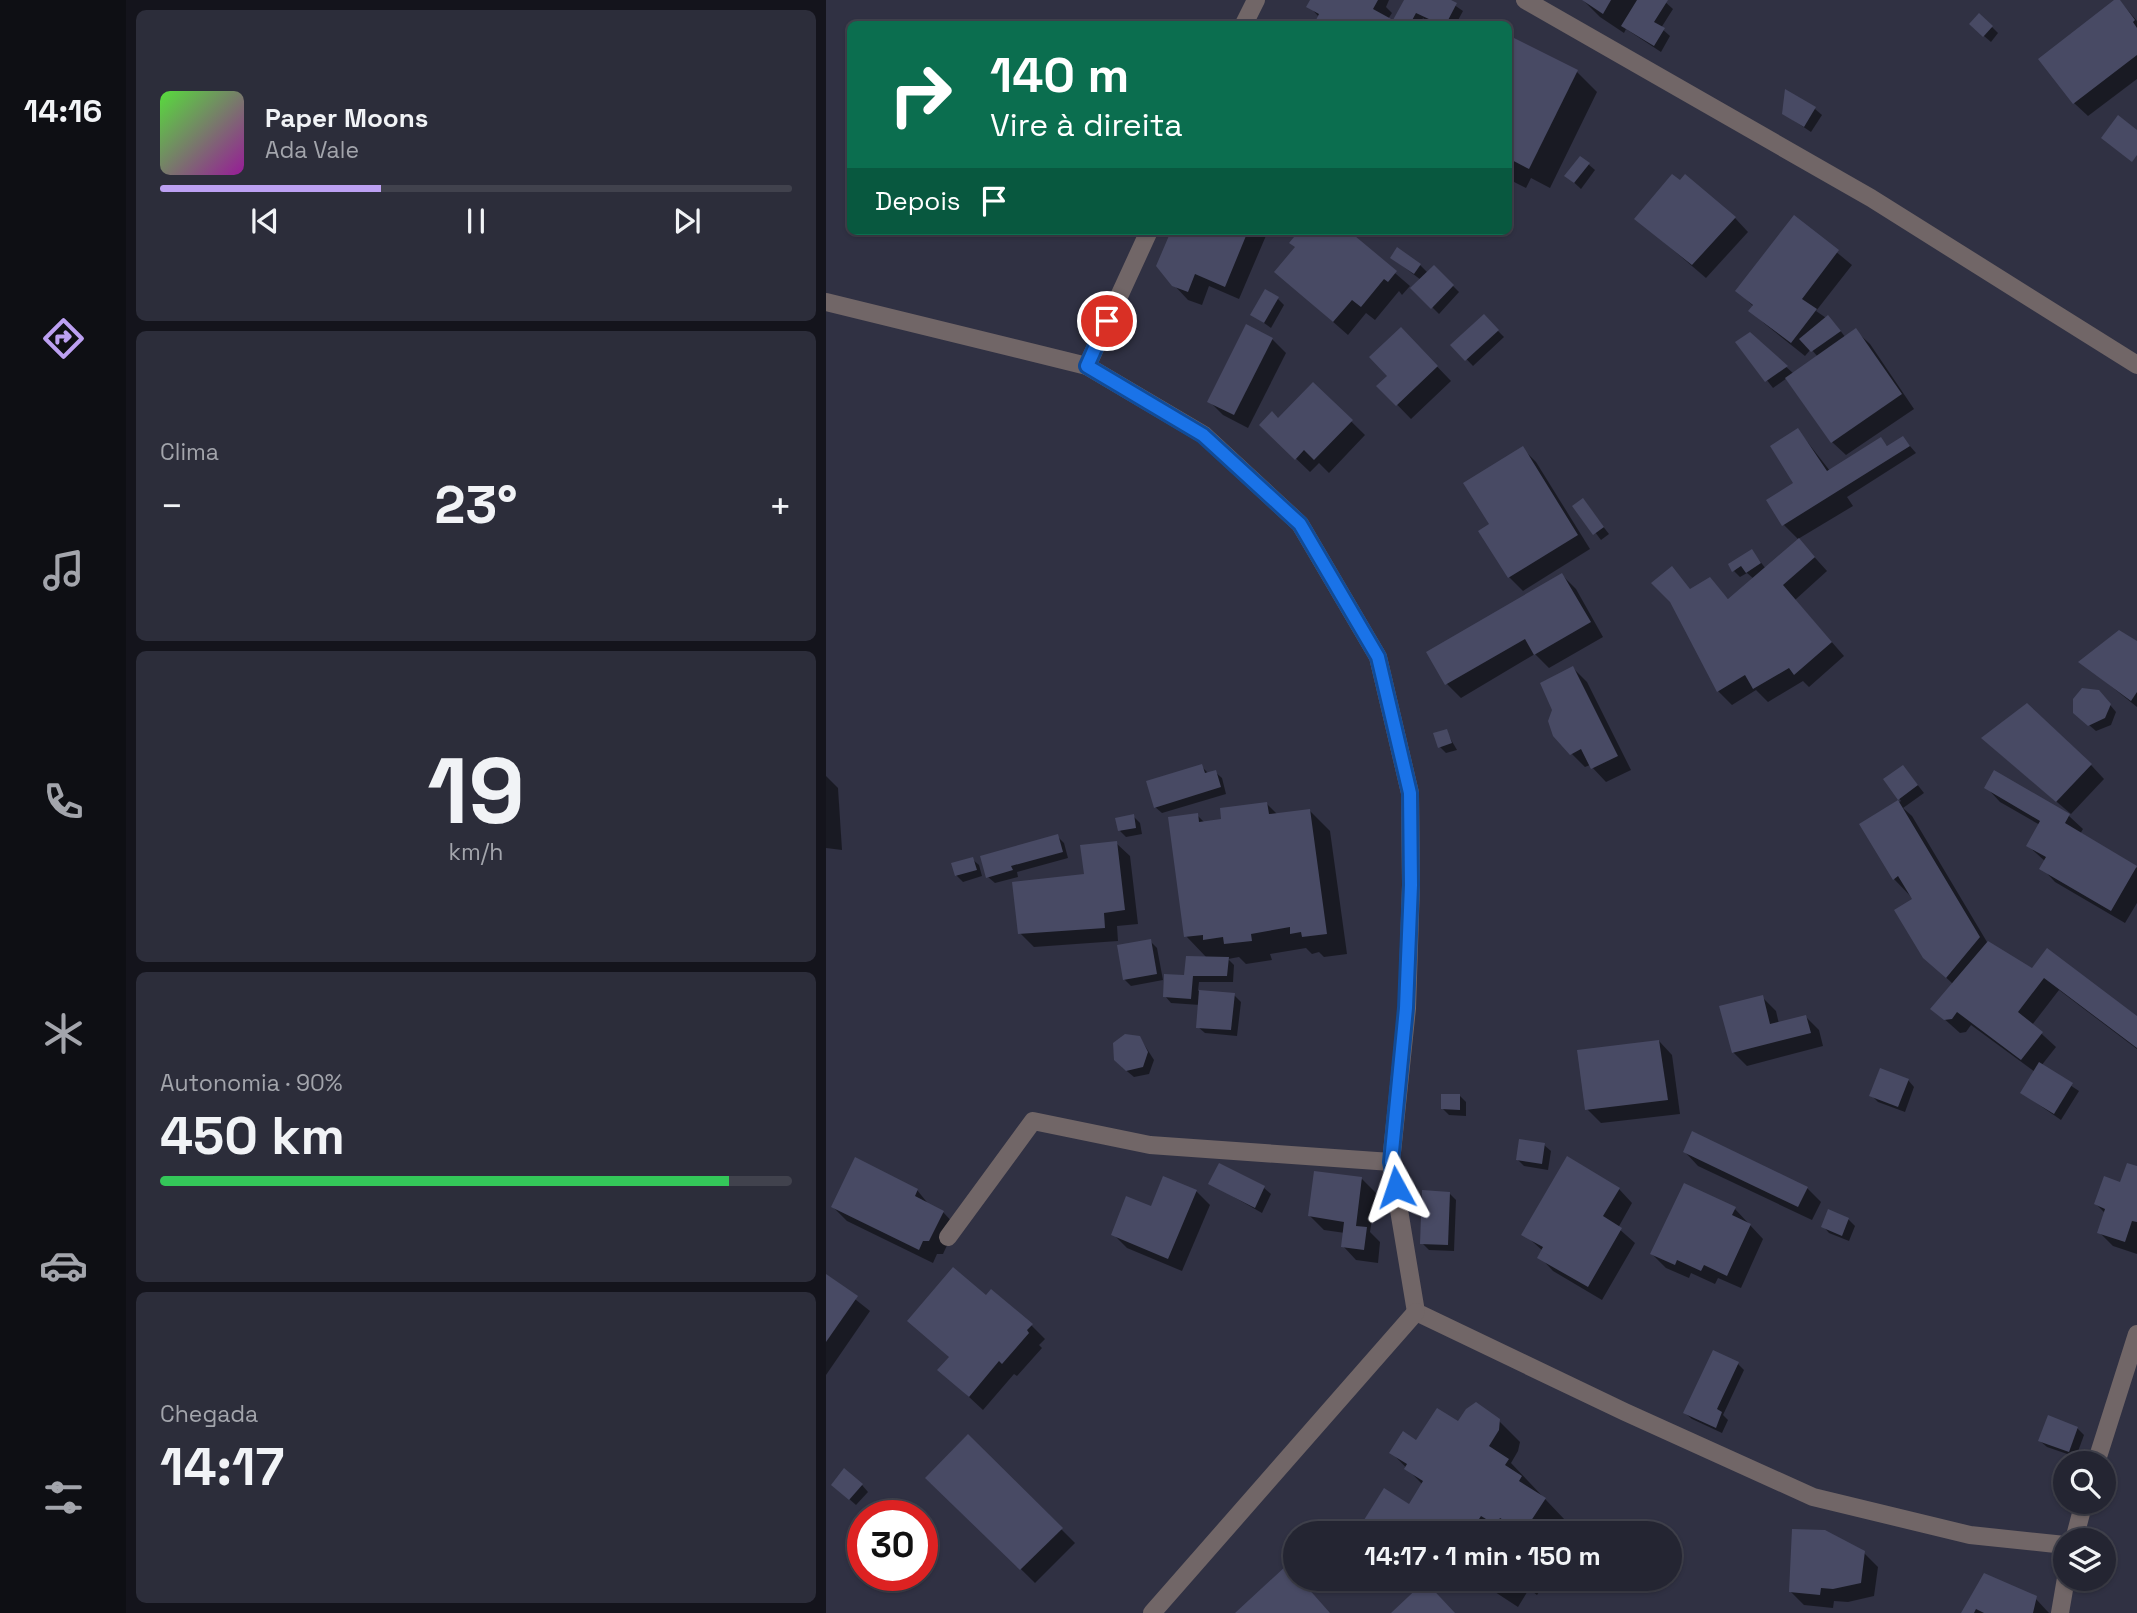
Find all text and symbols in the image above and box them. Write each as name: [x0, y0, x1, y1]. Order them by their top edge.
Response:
text: 140 m: [990, 44, 1129, 106]
icon: right: [875, 49, 966, 140]
text: 14:16: [24, 91, 102, 131]
text: Paper Moons: [265, 101, 428, 135]
text: Vire à direita: [990, 105, 1183, 145]
text: Ada Vale: [265, 135, 359, 165]
icon: arrive: [975, 182, 1013, 220]
text: Depois: [875, 184, 961, 218]
icon: previous: [246, 202, 284, 240]
icon: pause: [457, 202, 495, 240]
icon: next: [668, 202, 706, 240]
pin: [1077, 291, 1137, 351]
icon: arrive: [1088, 302, 1126, 340]
icon: directions: [39, 314, 88, 363]
text: Clima: [160, 437, 219, 467]
text: 23°: [435, 472, 518, 538]
text: −: [160, 482, 184, 530]
text: +: [768, 482, 792, 530]
icon: music: [39, 546, 88, 595]
text: 19: [427, 733, 525, 850]
icon: phone: [39, 777, 88, 826]
text: km/h: [449, 837, 503, 867]
icon: climate: [39, 1009, 88, 1058]
text: Autonomia · 90%: [160, 1068, 343, 1098]
text: 450 km: [160, 1103, 345, 1169]
position arrow: [1359, 1150, 1433, 1224]
icon: car: [39, 1241, 88, 1290]
text: Chegada: [160, 1399, 258, 1429]
text: 14:17: [160, 1434, 284, 1500]
map controls: [2053, 1451, 2116, 1591]
button: search: [2053, 1451, 2116, 1514]
icon: filters: [39, 1473, 88, 1522]
speed limit sign: 30: [847, 1500, 938, 1591]
button: layers: [2053, 1528, 2116, 1591]
text: 14:17 · 1 min · 150 m: [1364, 1539, 1601, 1573]

